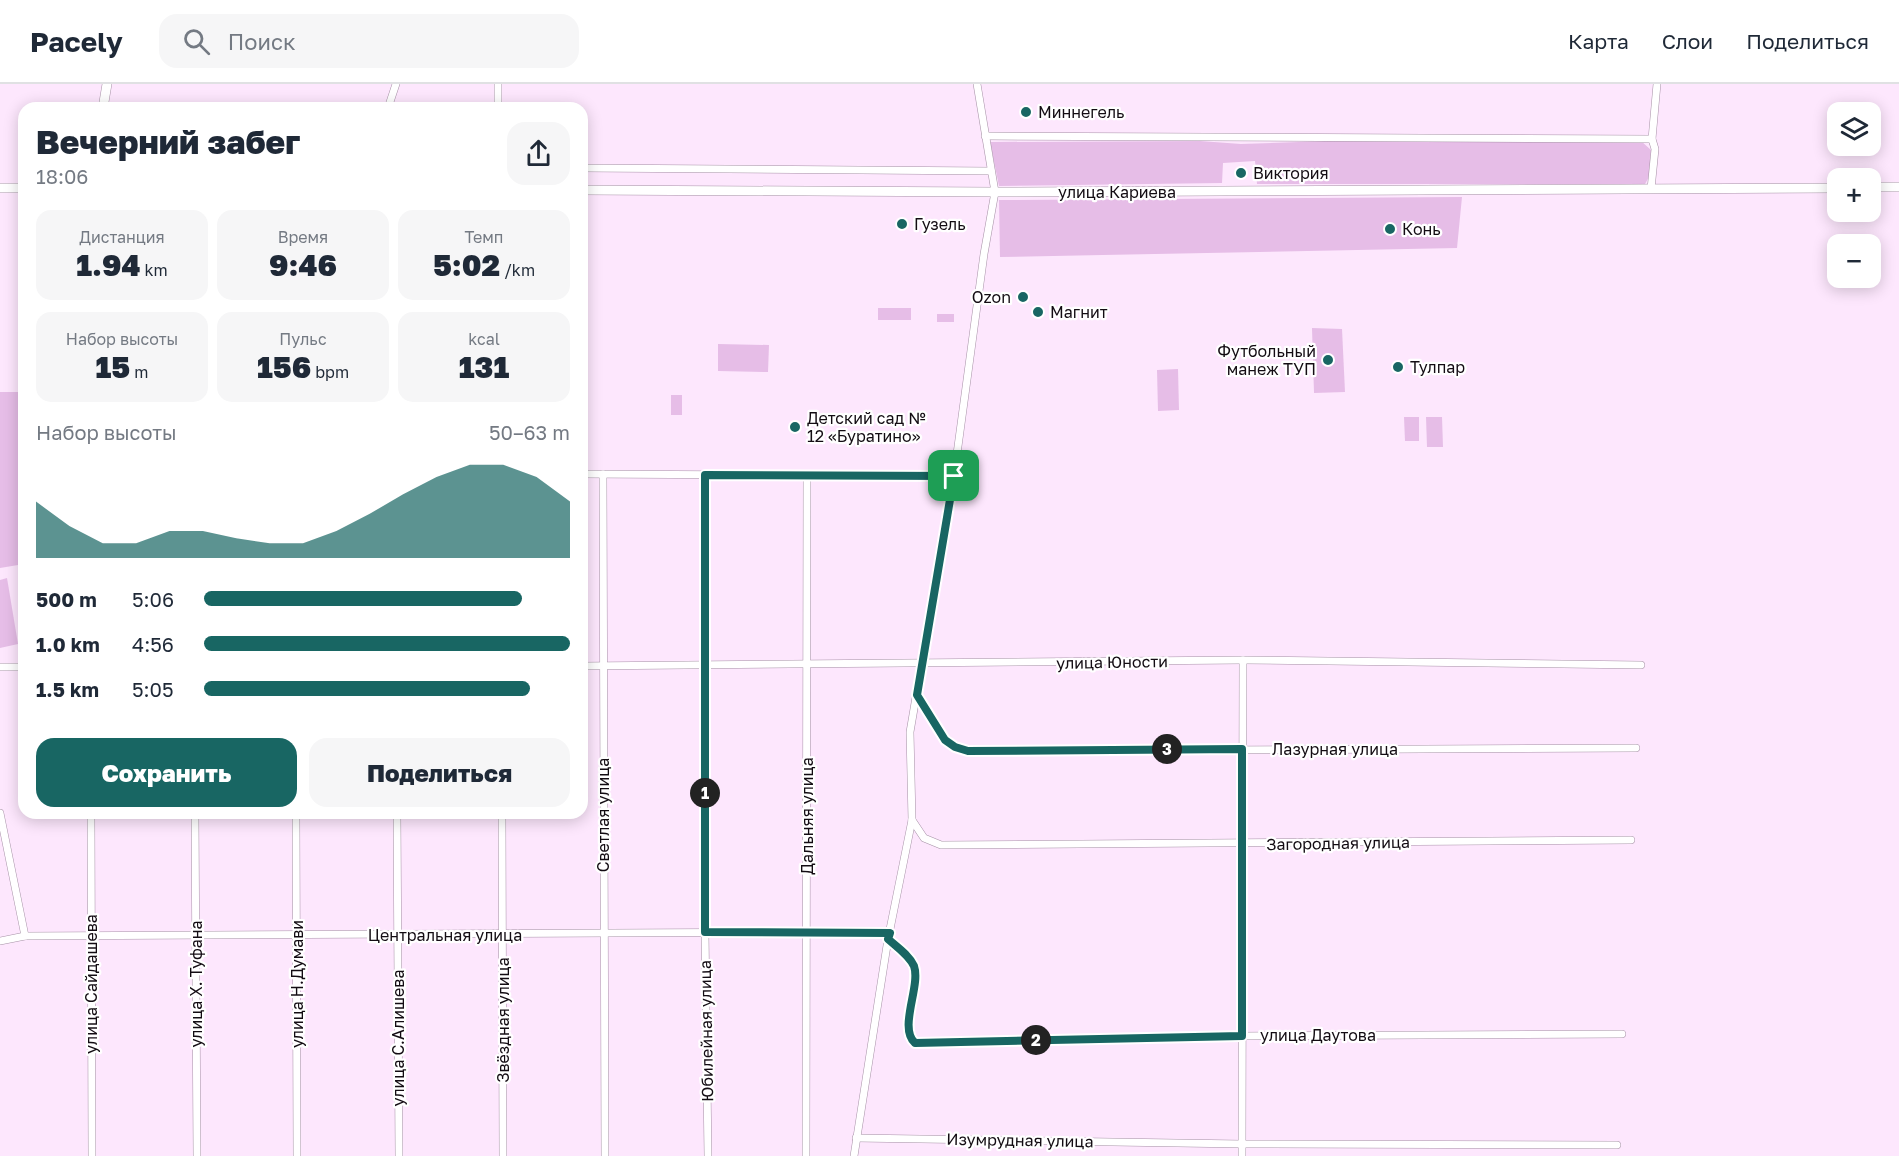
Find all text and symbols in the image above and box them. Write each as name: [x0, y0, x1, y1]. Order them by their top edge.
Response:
search box: [159, 14, 579, 68]
text: Pacely: [30, 25, 123, 58]
icon: search: [180, 25, 213, 58]
text: Поиск: [228, 28, 296, 55]
text: Карта: [1568, 28, 1629, 54]
text: Слои: [1662, 28, 1713, 54]
text: Поделиться: [1746, 28, 1869, 54]
place label: Миннегель: [1038, 102, 1124, 122]
map controls: [1827, 102, 1881, 288]
button: layers: [1827, 102, 1881, 156]
marker: Миннегель: [1019, 105, 1033, 119]
text: Вечерний забег: [36, 122, 301, 161]
button: share: [507, 122, 570, 185]
place label: Виктория: [1253, 163, 1329, 183]
text: 18:06: [36, 164, 88, 188]
marker: Виктория: [1234, 166, 1248, 180]
button: +: [1827, 168, 1881, 222]
street label: улица Кариева: [1058, 182, 1176, 202]
place label: Гузель: [914, 214, 966, 234]
marker: Гузель: [895, 217, 909, 231]
place label: Конь: [1402, 219, 1441, 239]
marker: Конь: [1383, 222, 1397, 236]
text: Дистанция: [79, 227, 165, 247]
text: Время: [278, 227, 328, 247]
text: Темп: [465, 227, 503, 247]
button: −: [1827, 234, 1881, 288]
text: 1.94: [76, 247, 141, 283]
text: 9:46: [269, 247, 337, 283]
text: 5:02: [433, 247, 500, 283]
text: km: [141, 260, 168, 280]
text: /km: [500, 260, 535, 280]
place label: Ozon: [972, 287, 1011, 307]
marker: Ozon: [1016, 290, 1030, 304]
place label: Магнит: [1050, 302, 1108, 322]
marker: Магнит: [1031, 305, 1045, 319]
text: Набор высоты: [66, 329, 178, 349]
text: Пульс: [279, 329, 327, 349]
text: kcal: [468, 329, 500, 349]
place label: Футбольный манеж ТУП: [1217, 341, 1316, 379]
text: 15: [96, 349, 130, 385]
text: 156: [257, 349, 311, 385]
text: 131: [459, 349, 509, 385]
marker: Футбольный манеж ТУП: [1321, 353, 1335, 367]
place label: Тулпар: [1410, 357, 1465, 377]
marker: Тулпар: [1391, 360, 1405, 374]
text: m: [130, 362, 148, 382]
text: bpm: [311, 362, 349, 382]
place label: Детский сад № 12 «Буратино»: [807, 408, 926, 446]
text: Набор высоты: [36, 420, 177, 444]
text: 50–63 m: [489, 420, 570, 444]
marker: Детский сад № 12 «Буратино»: [788, 420, 802, 434]
pin: [928, 450, 979, 501]
icon: arrive: [937, 459, 970, 492]
text: 500 m: [36, 587, 97, 611]
text: 5:06: [132, 587, 174, 611]
text: 1.0 km: [36, 632, 100, 656]
text: 4:56: [132, 632, 174, 656]
street label: улица Юности: [1056, 651, 1168, 673]
text: 1.5 km: [36, 677, 99, 701]
text: 5:05: [132, 677, 174, 701]
pin: 3: [1152, 734, 1182, 764]
button: Сохранить: [36, 738, 297, 807]
button: Поделиться: [309, 738, 570, 807]
text: 3: [1162, 739, 1172, 759]
street label: Лазурная улица: [1272, 739, 1398, 759]
street label: Дальняя улица: [797, 757, 817, 875]
street label: Светлая улица: [593, 758, 613, 872]
pin: 1: [690, 778, 720, 808]
text: 1: [701, 783, 709, 803]
street label: Загородная улица: [1266, 832, 1410, 854]
street label: улица Сайдашева: [81, 914, 101, 1054]
street label: улица Х. Туфана: [186, 920, 206, 1048]
street label: улица Н.Думави: [287, 920, 307, 1048]
street label: Центральная улица: [368, 925, 522, 945]
street label: Звёздная улица: [493, 957, 513, 1083]
street label: Юбилейная улица: [695, 960, 717, 1102]
street label: улица С.Алишева: [388, 970, 408, 1106]
pin: 2: [1021, 1025, 1051, 1055]
street label: улица Даутова: [1260, 1025, 1376, 1045]
text: 2: [1031, 1030, 1041, 1050]
street label: Изумрудная улица: [946, 1129, 1094, 1151]

